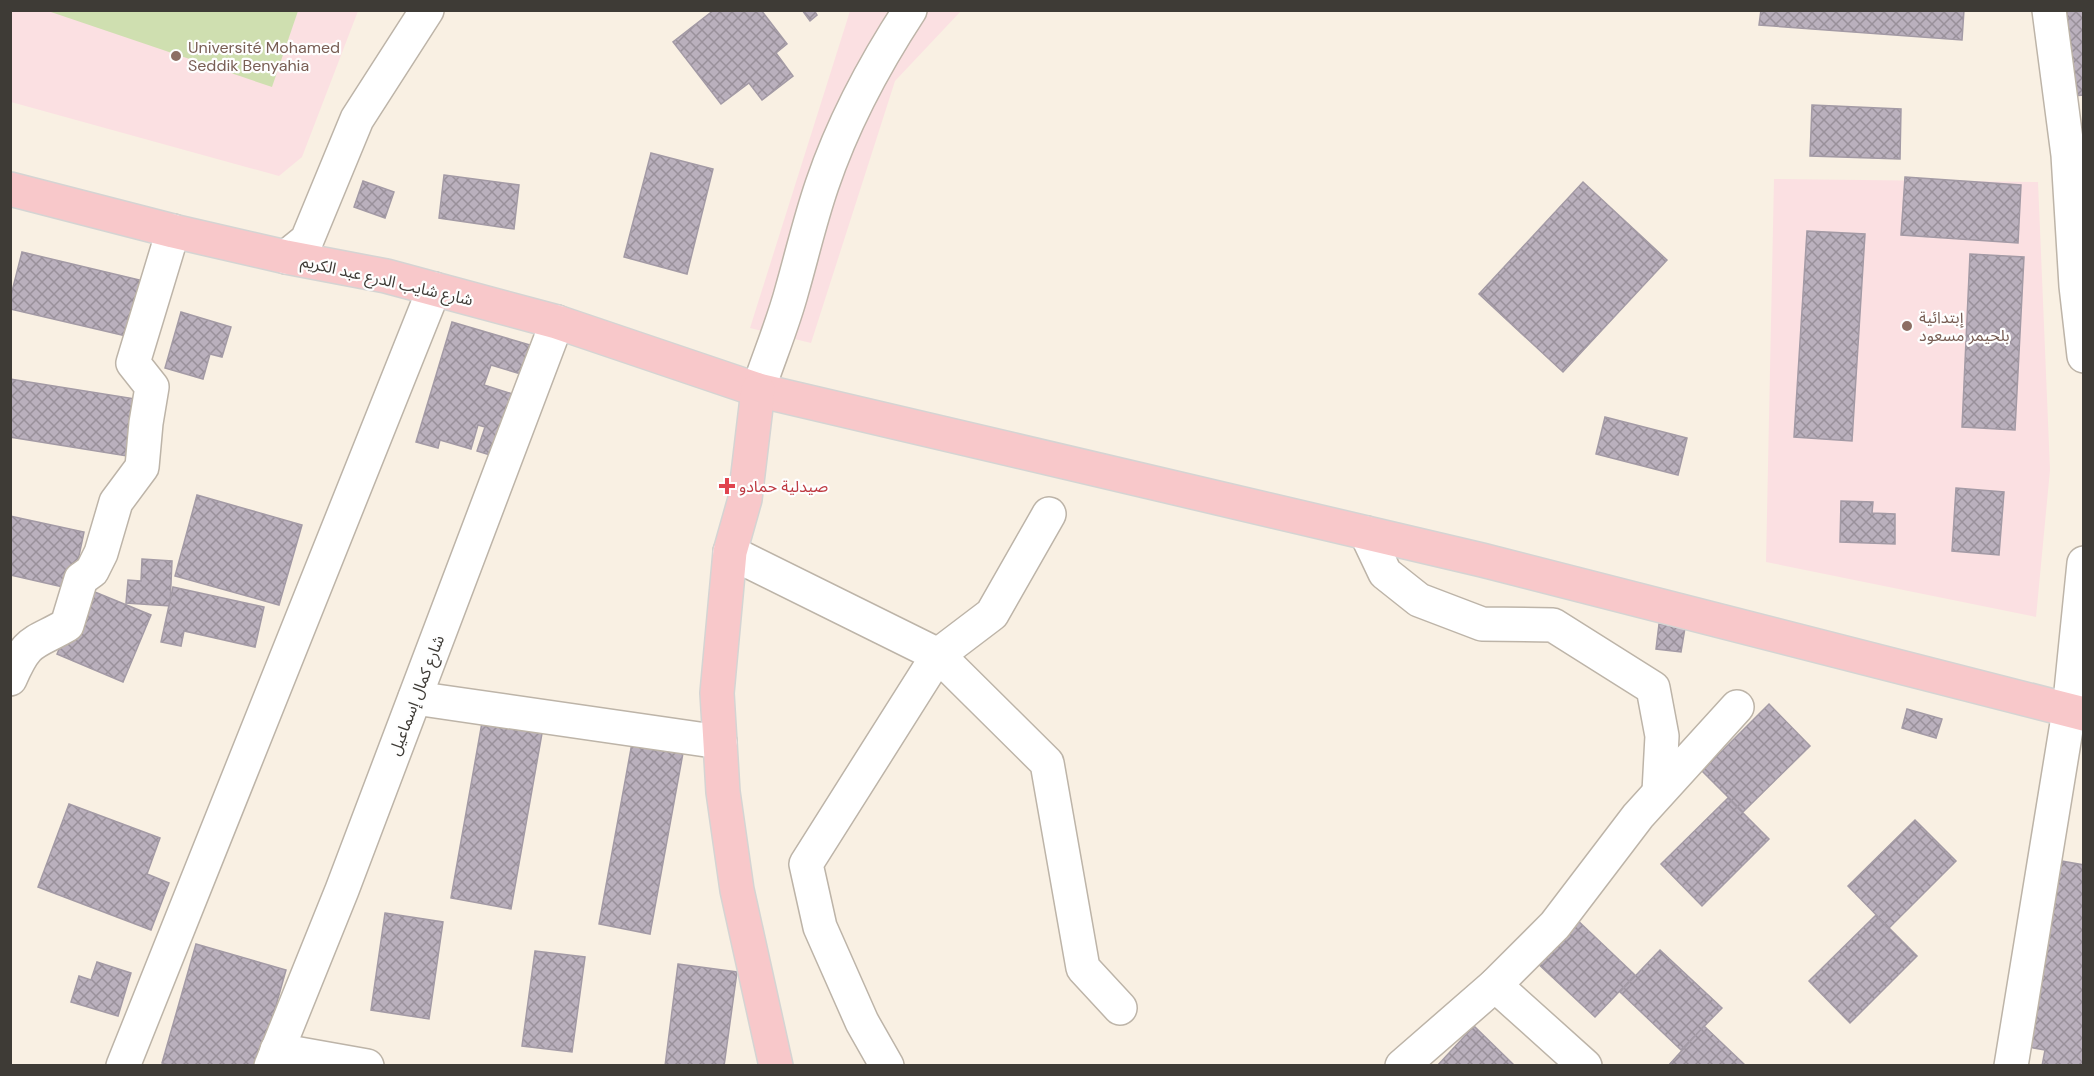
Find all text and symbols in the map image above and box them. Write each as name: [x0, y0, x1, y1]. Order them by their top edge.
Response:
place label: Université Mohamed Seddik Benyahia: [188, 37, 340, 76]
marker: Université Mohamed Seddik Benyahia: [169, 49, 183, 63]
street label: شارع شايب الدرع عبد الكريم: [298, 250, 475, 312]
place label: إبتدائية بلحيمر مسعود: [1919, 307, 2010, 346]
marker: إبتدائية بلحيمر مسعود: [1900, 319, 1914, 333]
place label: صيدلية حمادو: [739, 476, 828, 497]
marker: صيدلية حمادو: [720, 479, 734, 493]
street label: شارع كمال إسماعيل: [384, 632, 451, 759]

